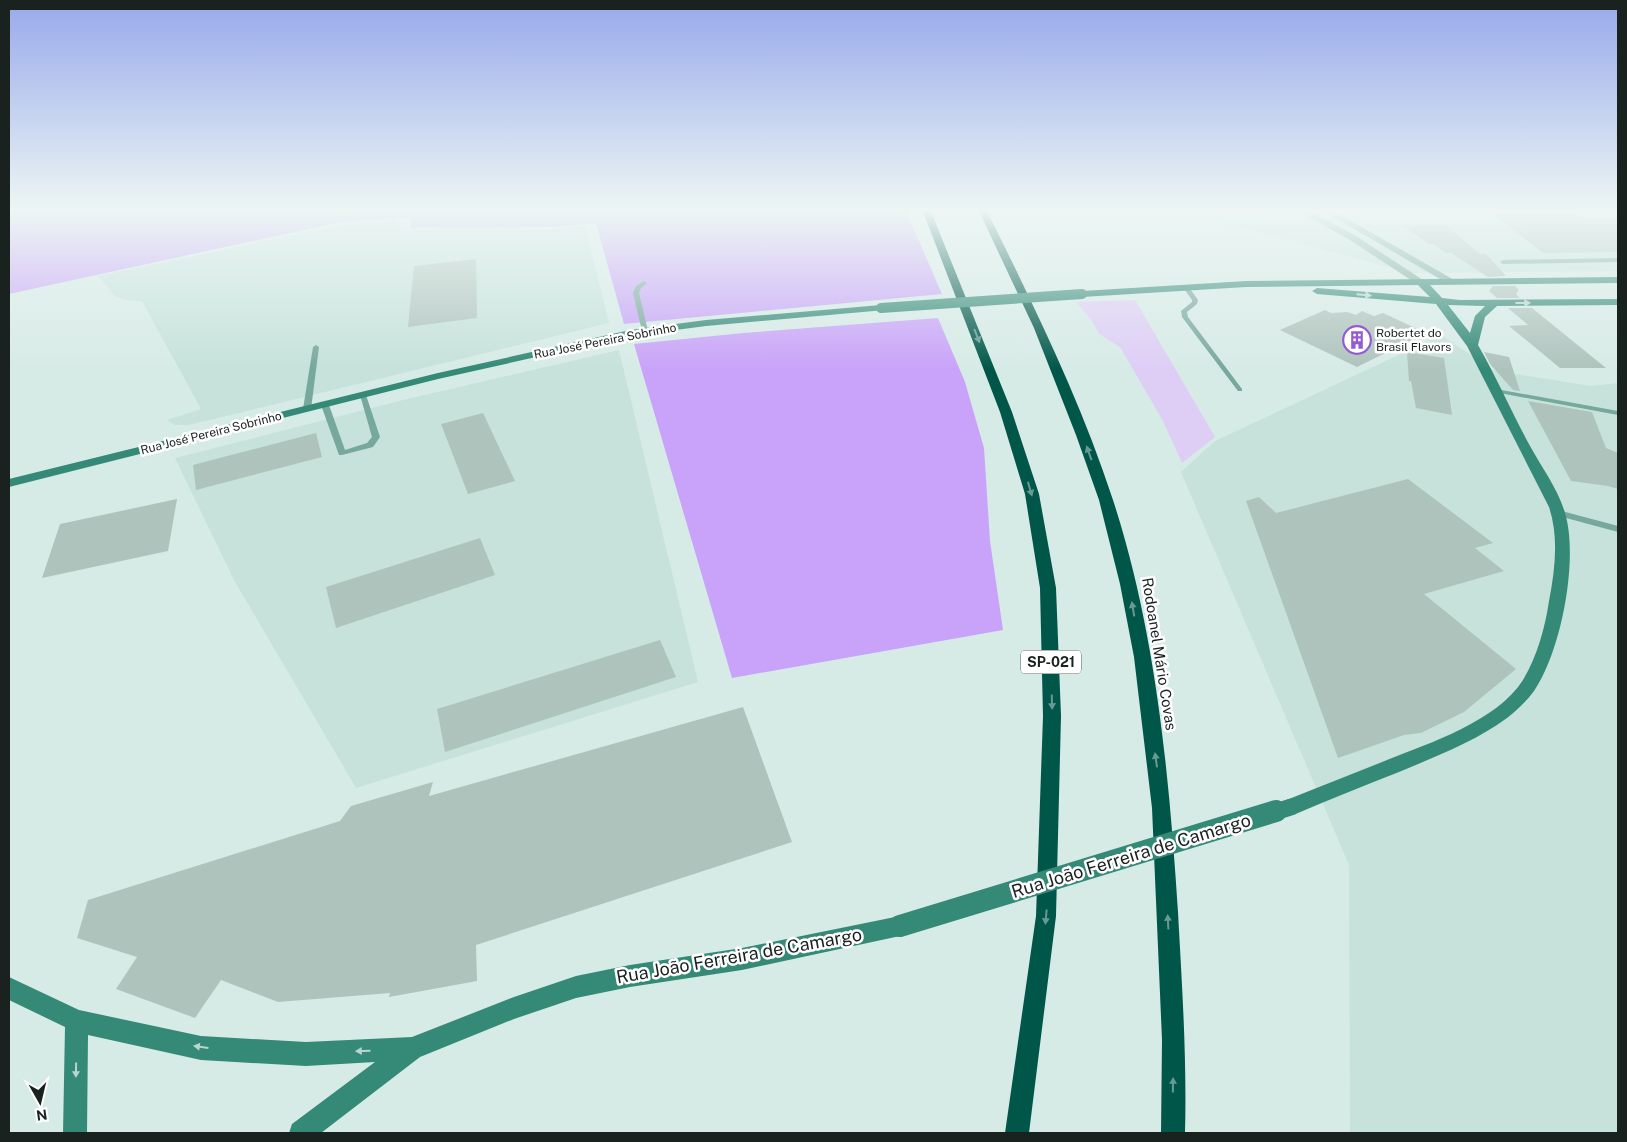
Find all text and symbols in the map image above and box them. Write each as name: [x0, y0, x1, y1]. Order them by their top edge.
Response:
one-way arrow: [1356, 292, 1372, 300]
one-way arrow: [1515, 299, 1531, 307]
street label: Rua José Pereira Sobrinho: [533, 320, 678, 362]
building icon: Robertet do Brasil Flavors: [1342, 325, 1372, 355]
place label: Robertet do Brasil Flavors: [1376, 326, 1451, 354]
one-way arrow: [974, 328, 981, 343]
street label: Rua José Pereira Sobrinho: [139, 409, 283, 457]
one-way arrow: [1085, 446, 1092, 461]
one-way arrow: [1026, 482, 1034, 497]
street label: Rodoanel Mário Covas: [1139, 576, 1180, 731]
one-way arrow: [1129, 601, 1137, 617]
road number: SP-021: [1021, 650, 1081, 674]
one-way arrow: [1048, 694, 1056, 710]
one-way arrow: [1152, 752, 1160, 768]
street label: Rua João Ferreira de Camargo: [1009, 809, 1253, 902]
one-way arrow: [1042, 909, 1050, 925]
one-way arrow: [1164, 914, 1172, 930]
street label: Rua João Ferreira de Camargo: [614, 924, 863, 987]
one-way arrow: [192, 1043, 208, 1051]
one-way arrow: [355, 1048, 371, 1056]
one-way arrow: [72, 1062, 80, 1078]
one-way arrow: [1170, 1076, 1178, 1092]
north arrow: [15, 1077, 65, 1127]
text: N: [35, 1106, 48, 1124]

